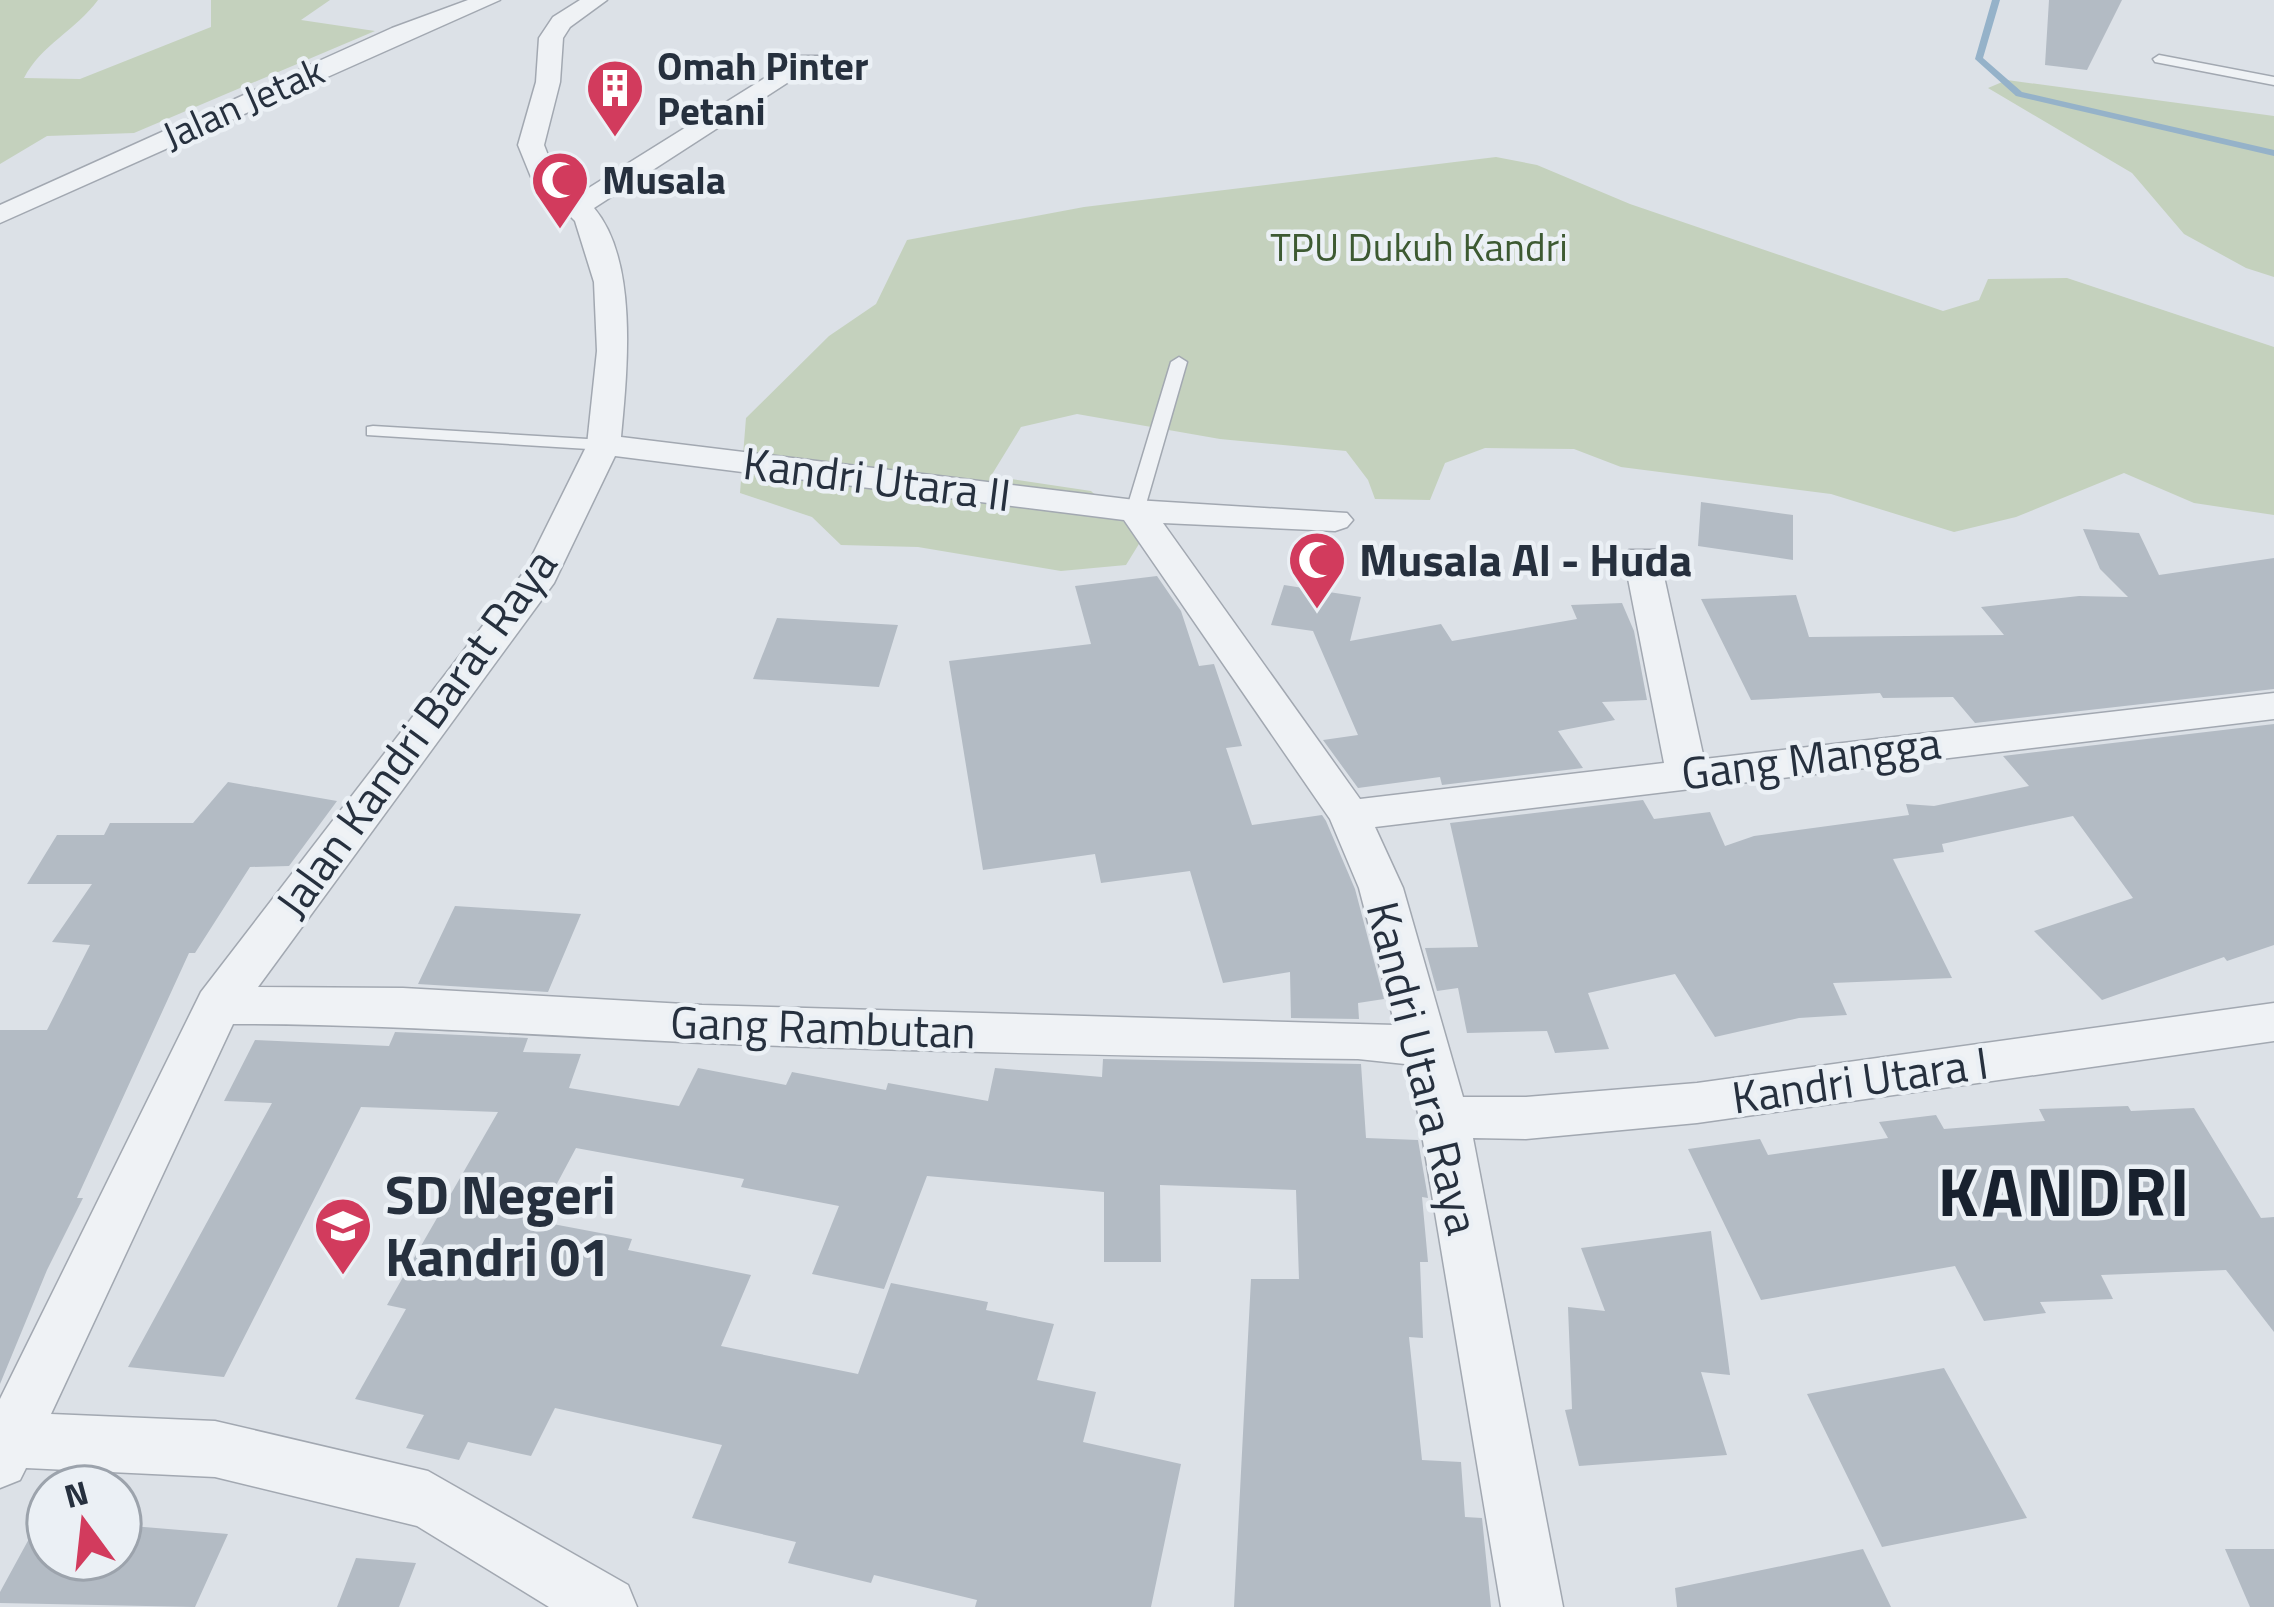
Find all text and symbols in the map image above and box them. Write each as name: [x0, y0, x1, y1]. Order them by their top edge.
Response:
place label: Omah Pinter Petani: [657, 36, 868, 140]
street label: Jalan Jetak: [152, 41, 333, 164]
building icon: Omah Pinter Petani: [584, 57, 646, 139]
mosque icon: Musala: [529, 149, 591, 231]
place label: Musala: [602, 150, 726, 209]
park label: TPU Dukuh Kandri: [1270, 217, 1568, 276]
street label: Kandri Utara II: [740, 428, 1015, 528]
place label: Musala Al - Huda: [1359, 525, 1692, 593]
mosque icon: Musala Al - Huda: [1286, 529, 1348, 611]
street label: Jalan Kandri Barat Raya: [258, 534, 573, 931]
street label: Gang Mangga: [1677, 707, 1944, 807]
street label: Kandri Utara Raya: [1350, 894, 1498, 1241]
street label: Gang Rambutan: [669, 987, 977, 1065]
street label: Kandri Utara I: [1727, 1027, 1992, 1131]
district label: KANDRI: [1938, 1138, 2192, 1243]
place label: SD Negeri Kandri 01: [385, 1153, 616, 1297]
school or university icon: SD Negeri Kandri 01: [312, 1195, 374, 1277]
north arrow: [24, 1463, 144, 1583]
text: N: [59, 1467, 94, 1521]

